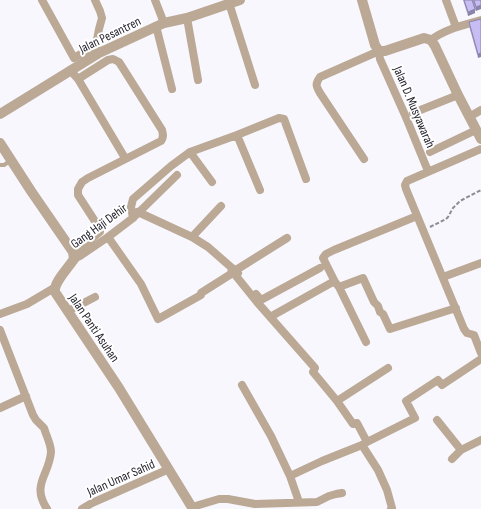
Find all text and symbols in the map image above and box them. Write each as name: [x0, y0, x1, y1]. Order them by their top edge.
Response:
street label: Jalan Pesantren: [75, 13, 144, 57]
street label: Jalan D. Musyawarah: [389, 63, 438, 150]
street label: Gang Haji Dehir: [68, 200, 131, 252]
street label: Jalan Panti Asuhan: [65, 290, 123, 365]
street label: Jalan Umar Sahid: [84, 456, 157, 500]

